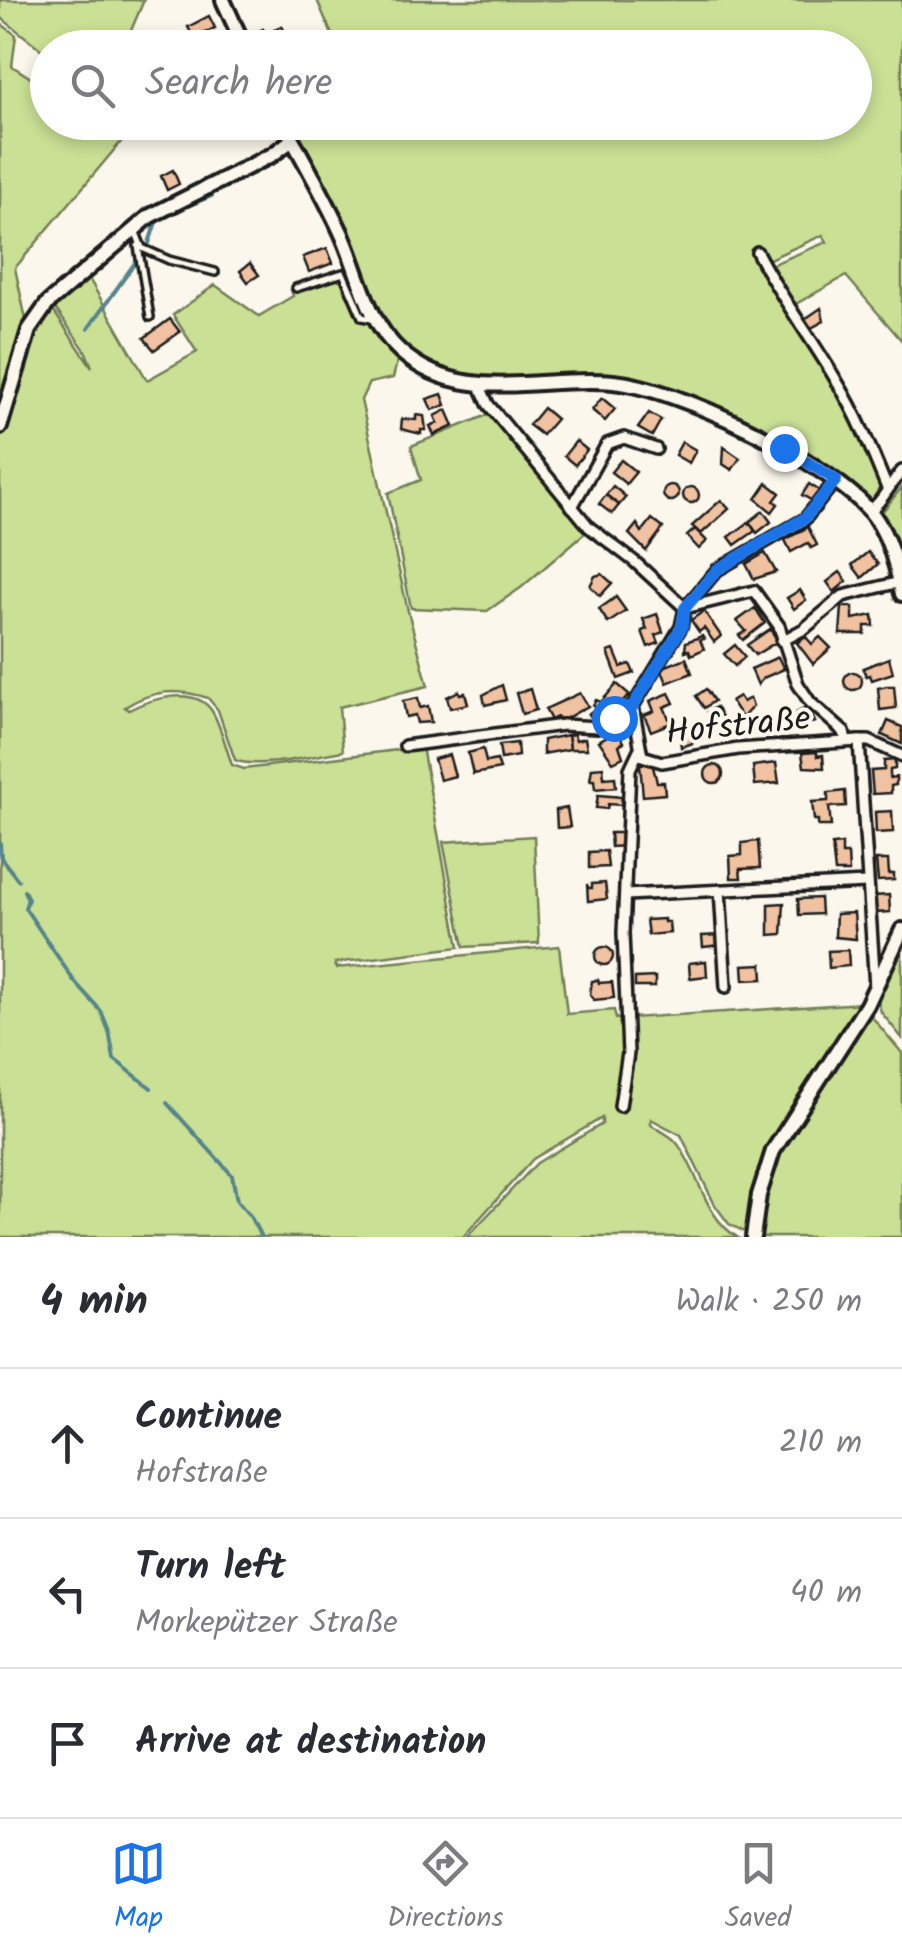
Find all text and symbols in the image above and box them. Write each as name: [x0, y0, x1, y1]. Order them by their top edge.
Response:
search box: [30, 30, 872, 140]
text: Search here: [145, 55, 332, 115]
icon: search: [65, 58, 120, 113]
route end: [762, 426, 808, 472]
street label: Hofstraße: [663, 692, 814, 762]
route start: [592, 696, 638, 742]
text: 4 min: [40, 1269, 148, 1336]
text: Walk · 250 m: [676, 1277, 862, 1328]
text: Continue: [135, 1388, 282, 1448]
icon: ahead: [40, 1416, 95, 1471]
text: 210 m: [779, 1418, 862, 1469]
text: Hofstraße: [135, 1448, 268, 1499]
text: Turn left: [135, 1538, 286, 1598]
icon: left: [40, 1566, 95, 1621]
text: 40 m: [790, 1568, 862, 1619]
text: Morkepützer Straße: [135, 1598, 398, 1649]
text: Arrive at destination: [135, 1713, 486, 1773]
icon: arrive: [40, 1716, 95, 1771]
tab: Map: [111, 1836, 166, 1941]
tab: Directions: [387, 1836, 503, 1941]
tab: Saved: [725, 1836, 791, 1941]

